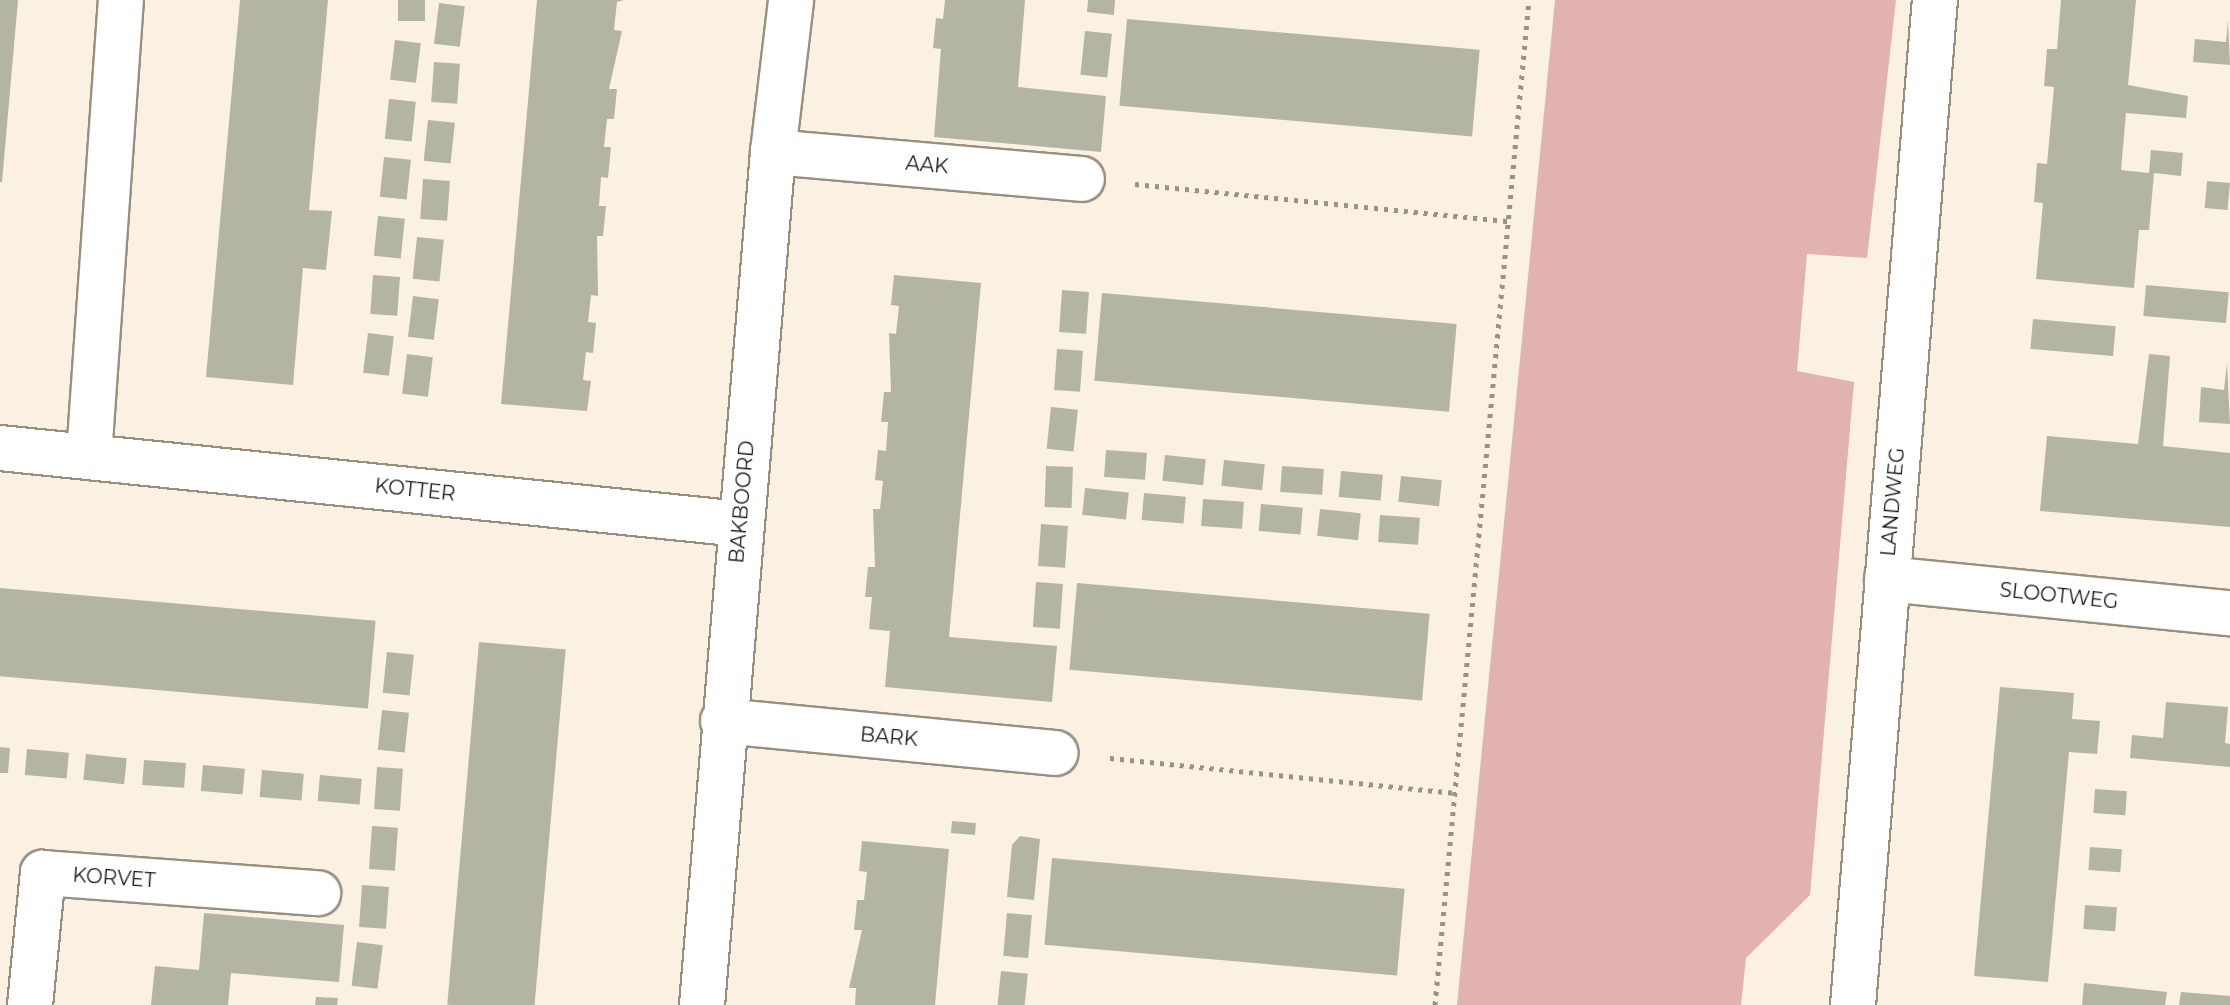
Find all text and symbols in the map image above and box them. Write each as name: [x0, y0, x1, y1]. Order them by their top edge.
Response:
street label: AAK: [905, 151, 949, 179]
street label: BAKBOORD: [725, 440, 759, 564]
street label: LANDWEG: [1876, 447, 1910, 557]
street label: KOTTER: [373, 474, 457, 506]
street label: SLOOTWEG: [1998, 578, 2120, 614]
street label: BARK: [859, 723, 919, 751]
street label: KORVET: [72, 863, 156, 893]

